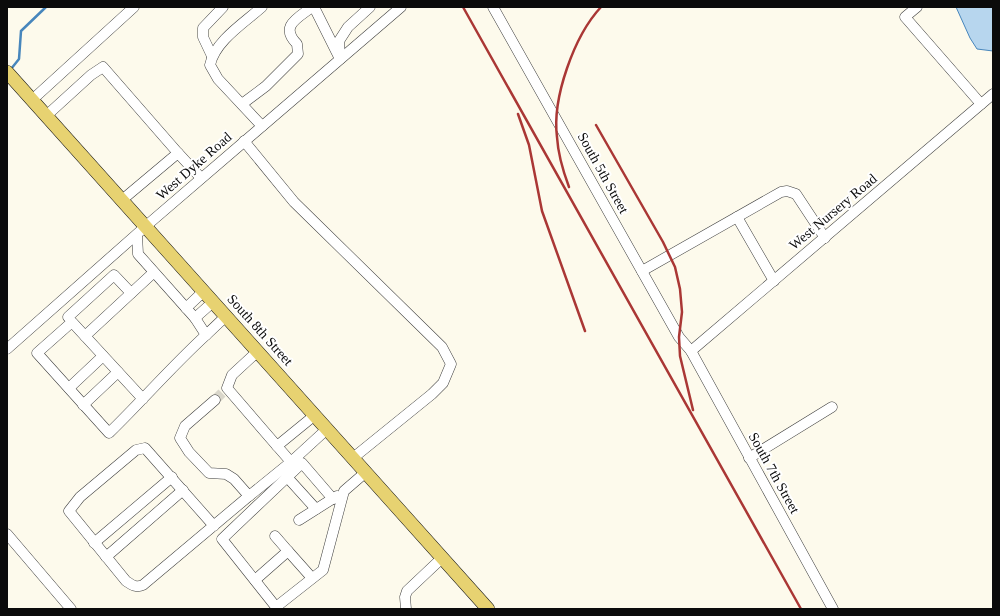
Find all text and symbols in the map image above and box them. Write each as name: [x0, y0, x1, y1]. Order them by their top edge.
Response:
street label: West Dyke Road: [153, 129, 235, 203]
street label: South 5th Street: [575, 130, 631, 216]
street label: West Nursery Road: [786, 171, 880, 253]
street label: South 8th Street: [224, 291, 296, 369]
street label: South 7th Street: [746, 430, 802, 516]

